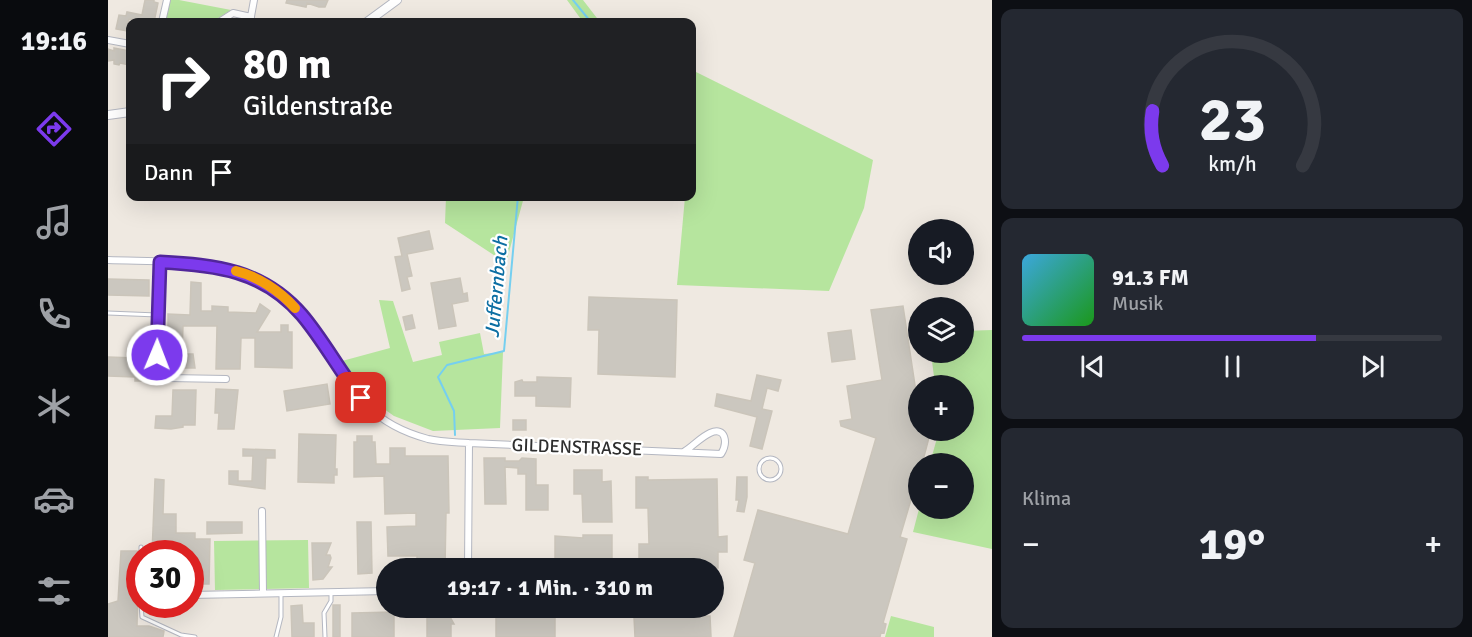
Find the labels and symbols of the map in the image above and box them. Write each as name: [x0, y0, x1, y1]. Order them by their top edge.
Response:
water label: Juffernbach: [480, 234, 513, 339]
position arrow: [125, 323, 189, 387]
pin: [335, 372, 386, 423]
street label: GILDENSTRASSE: [511, 434, 643, 460]
speed limit sign: 30: [126, 540, 204, 618]

